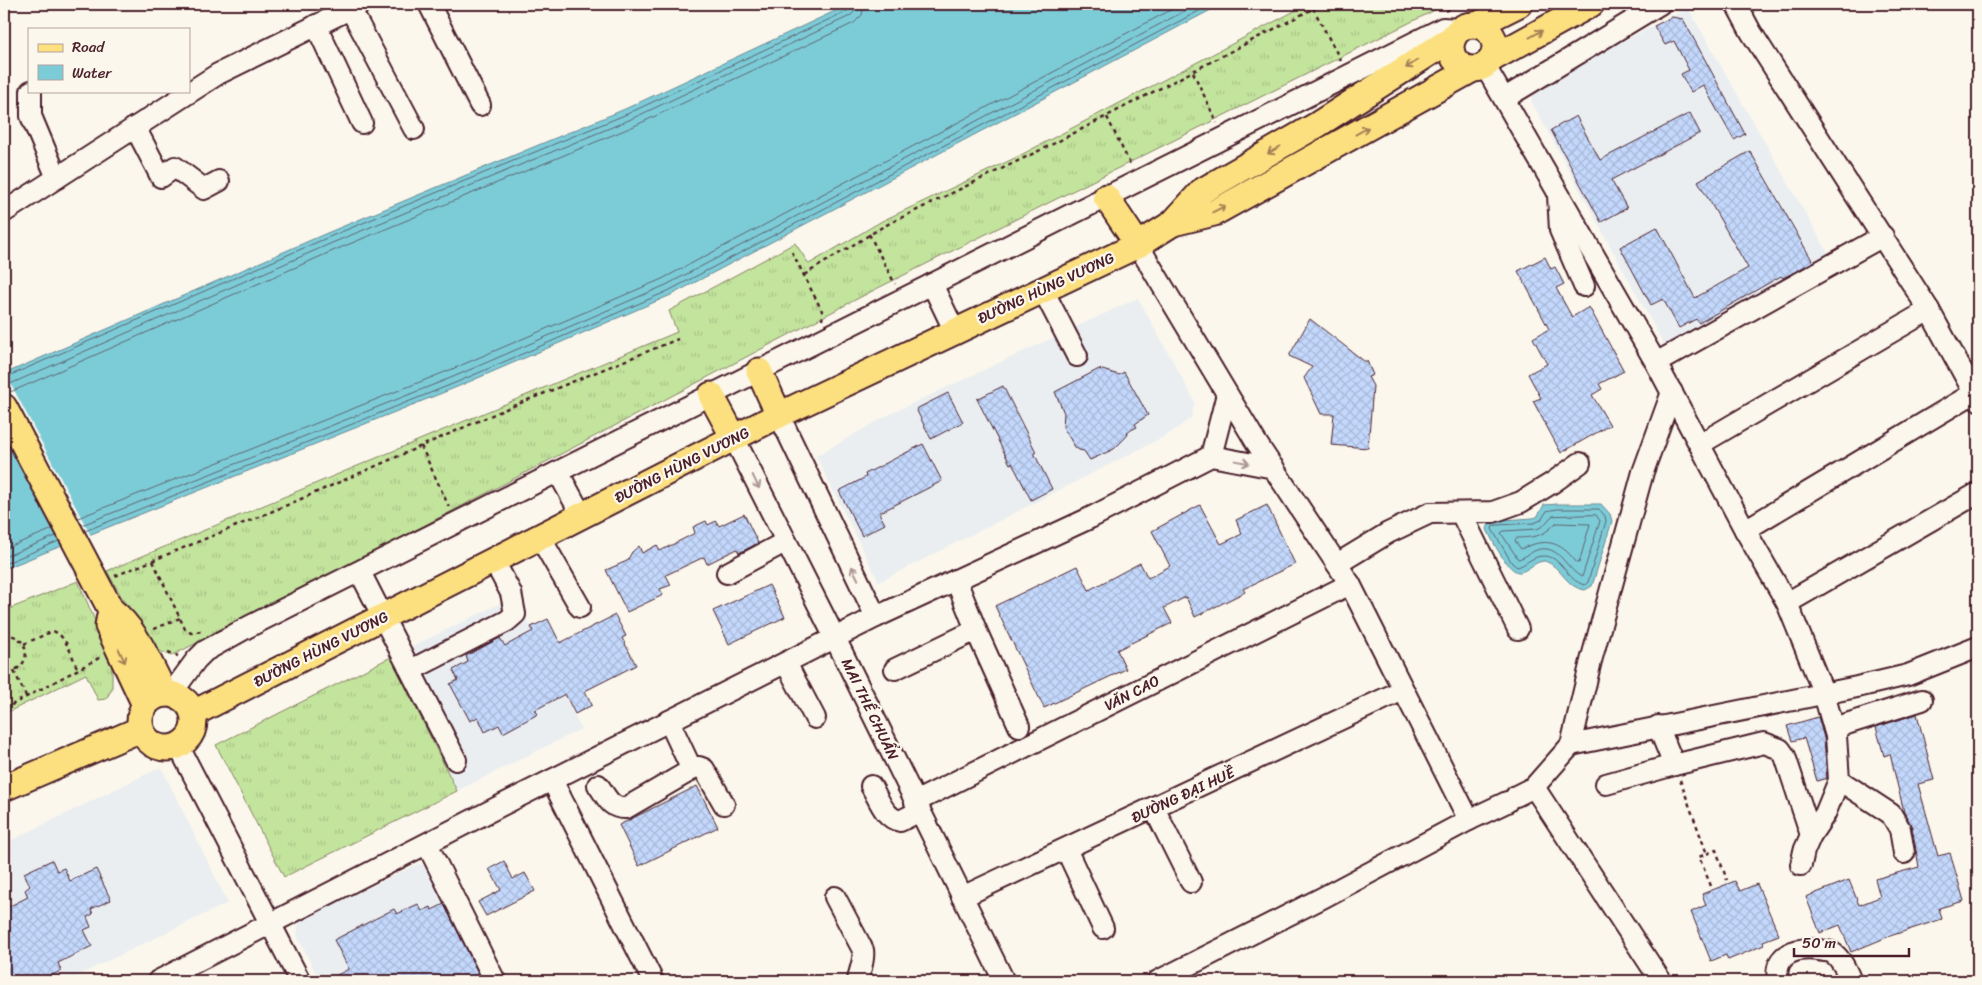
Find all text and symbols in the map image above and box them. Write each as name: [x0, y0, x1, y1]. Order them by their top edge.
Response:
legend: [28, 28, 190, 92]
one-way arrow: [1528, 29, 1543, 39]
text: Road: [72, 34, 105, 60]
one-way arrow: [1405, 59, 1419, 69]
text: Water: [72, 60, 112, 86]
one-way arrow: [1354, 126, 1369, 136]
one-way arrow: [1267, 146, 1282, 156]
one-way arrow: [1212, 204, 1227, 214]
street label: ĐƯỜNG HÙNG VƯƠNG: [973, 245, 1119, 331]
street label: ĐƯỜNG HÙNG VƯƠNG: [610, 420, 754, 510]
one-way arrow: [1234, 457, 1250, 467]
one-way arrow: [752, 474, 761, 489]
one-way arrow: [849, 566, 859, 581]
street label: ĐƯỜNG HÙNG VƯƠNG: [249, 604, 393, 694]
one-way arrow: [117, 648, 127, 663]
street label: MAI THẾ CHUẨN: [834, 654, 906, 765]
street label: VĂN CAO: [1100, 668, 1165, 718]
street label: ĐƯỜNG ĐẠI HUỀ: [1127, 759, 1241, 830]
scale bar: [1794, 925, 1910, 957]
text: 50 m: [1802, 930, 1837, 956]

